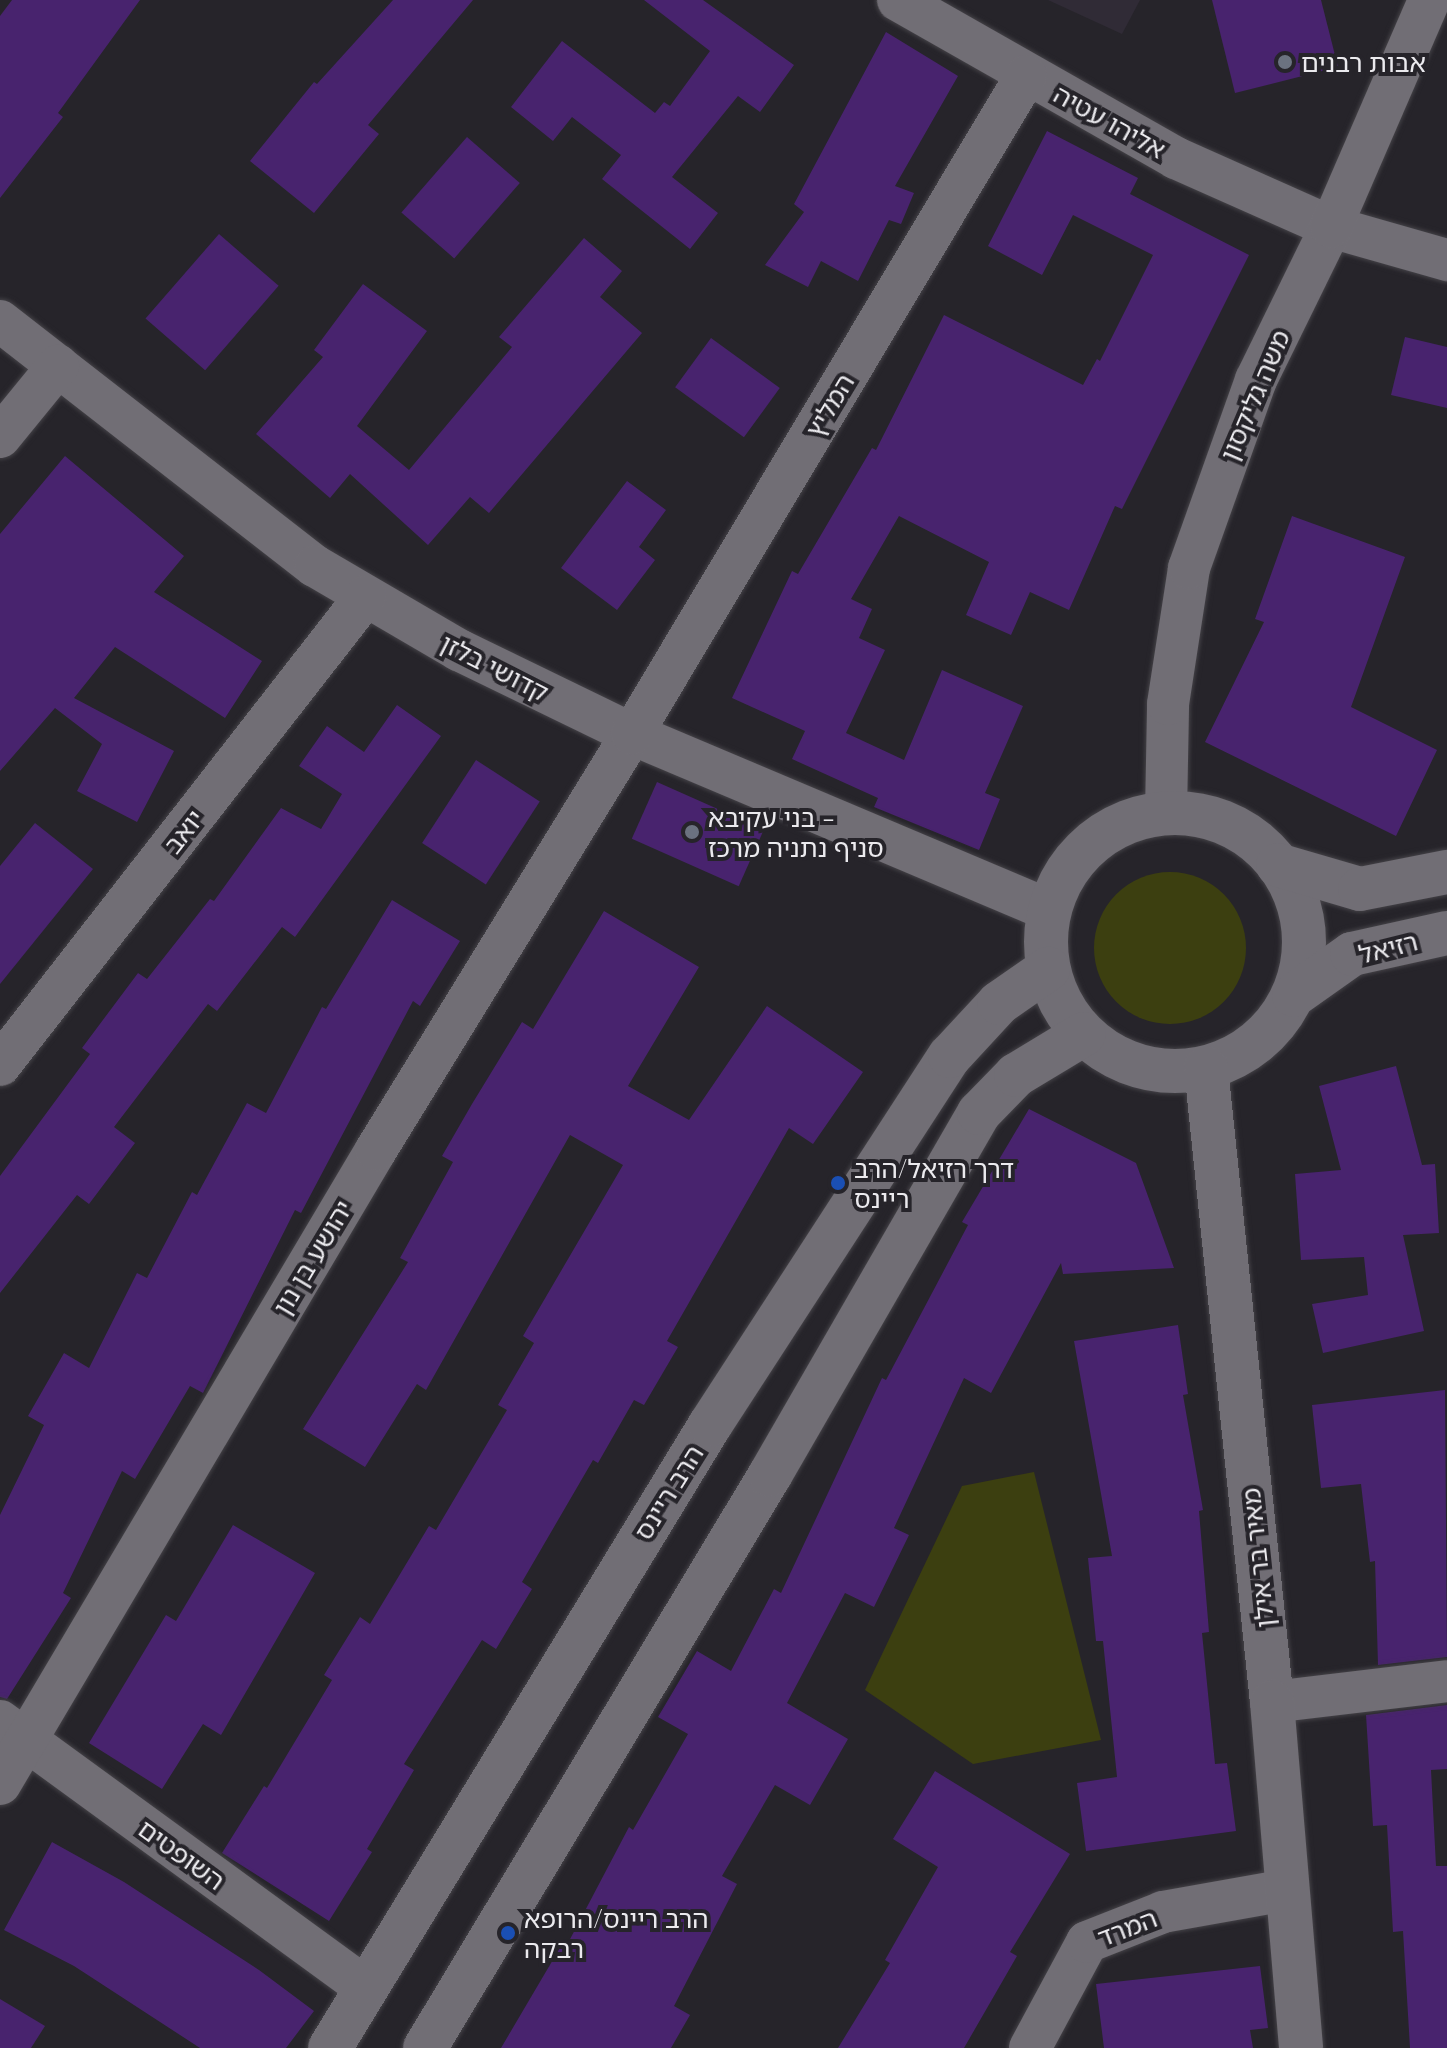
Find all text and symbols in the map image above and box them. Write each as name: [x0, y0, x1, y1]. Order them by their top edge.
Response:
place label: אבות רבנים: [1301, 46, 1426, 78]
marker: אבות רבנים: [1276, 53, 1294, 71]
street label: אליהו עטיה: [1049, 78, 1171, 164]
street label: משה גליקסון: [1213, 325, 1295, 465]
street label: המליץ: [798, 368, 860, 442]
street label: קדושי בלזן: [436, 627, 554, 707]
place label: בני עקיבא - סניף נתניה מרכז: [708, 801, 884, 862]
street label: יואב: [156, 803, 210, 859]
marker: בני עקיבא - סניף נתניה מרכז: [683, 823, 701, 841]
street label: רזיאל: [1355, 925, 1421, 969]
place label: דרך רזיאל/הרב ריינס: [854, 1152, 1014, 1214]
marker: דרך רזיאל/הרב ריינס: [829, 1174, 847, 1192]
street label: יהושע בן נון: [266, 1194, 358, 1320]
street label: הרב ריינס: [627, 1439, 709, 1545]
street label: מאיר בר אילן: [1234, 1487, 1280, 1629]
street label: השופטים: [133, 1812, 231, 1896]
street label: המרד: [1093, 1901, 1161, 1953]
place label: הרב ריינס/הרופא רבקה: [524, 1902, 709, 1964]
marker: הרב ריינס/הרופא רבקה: [499, 1924, 517, 1942]

